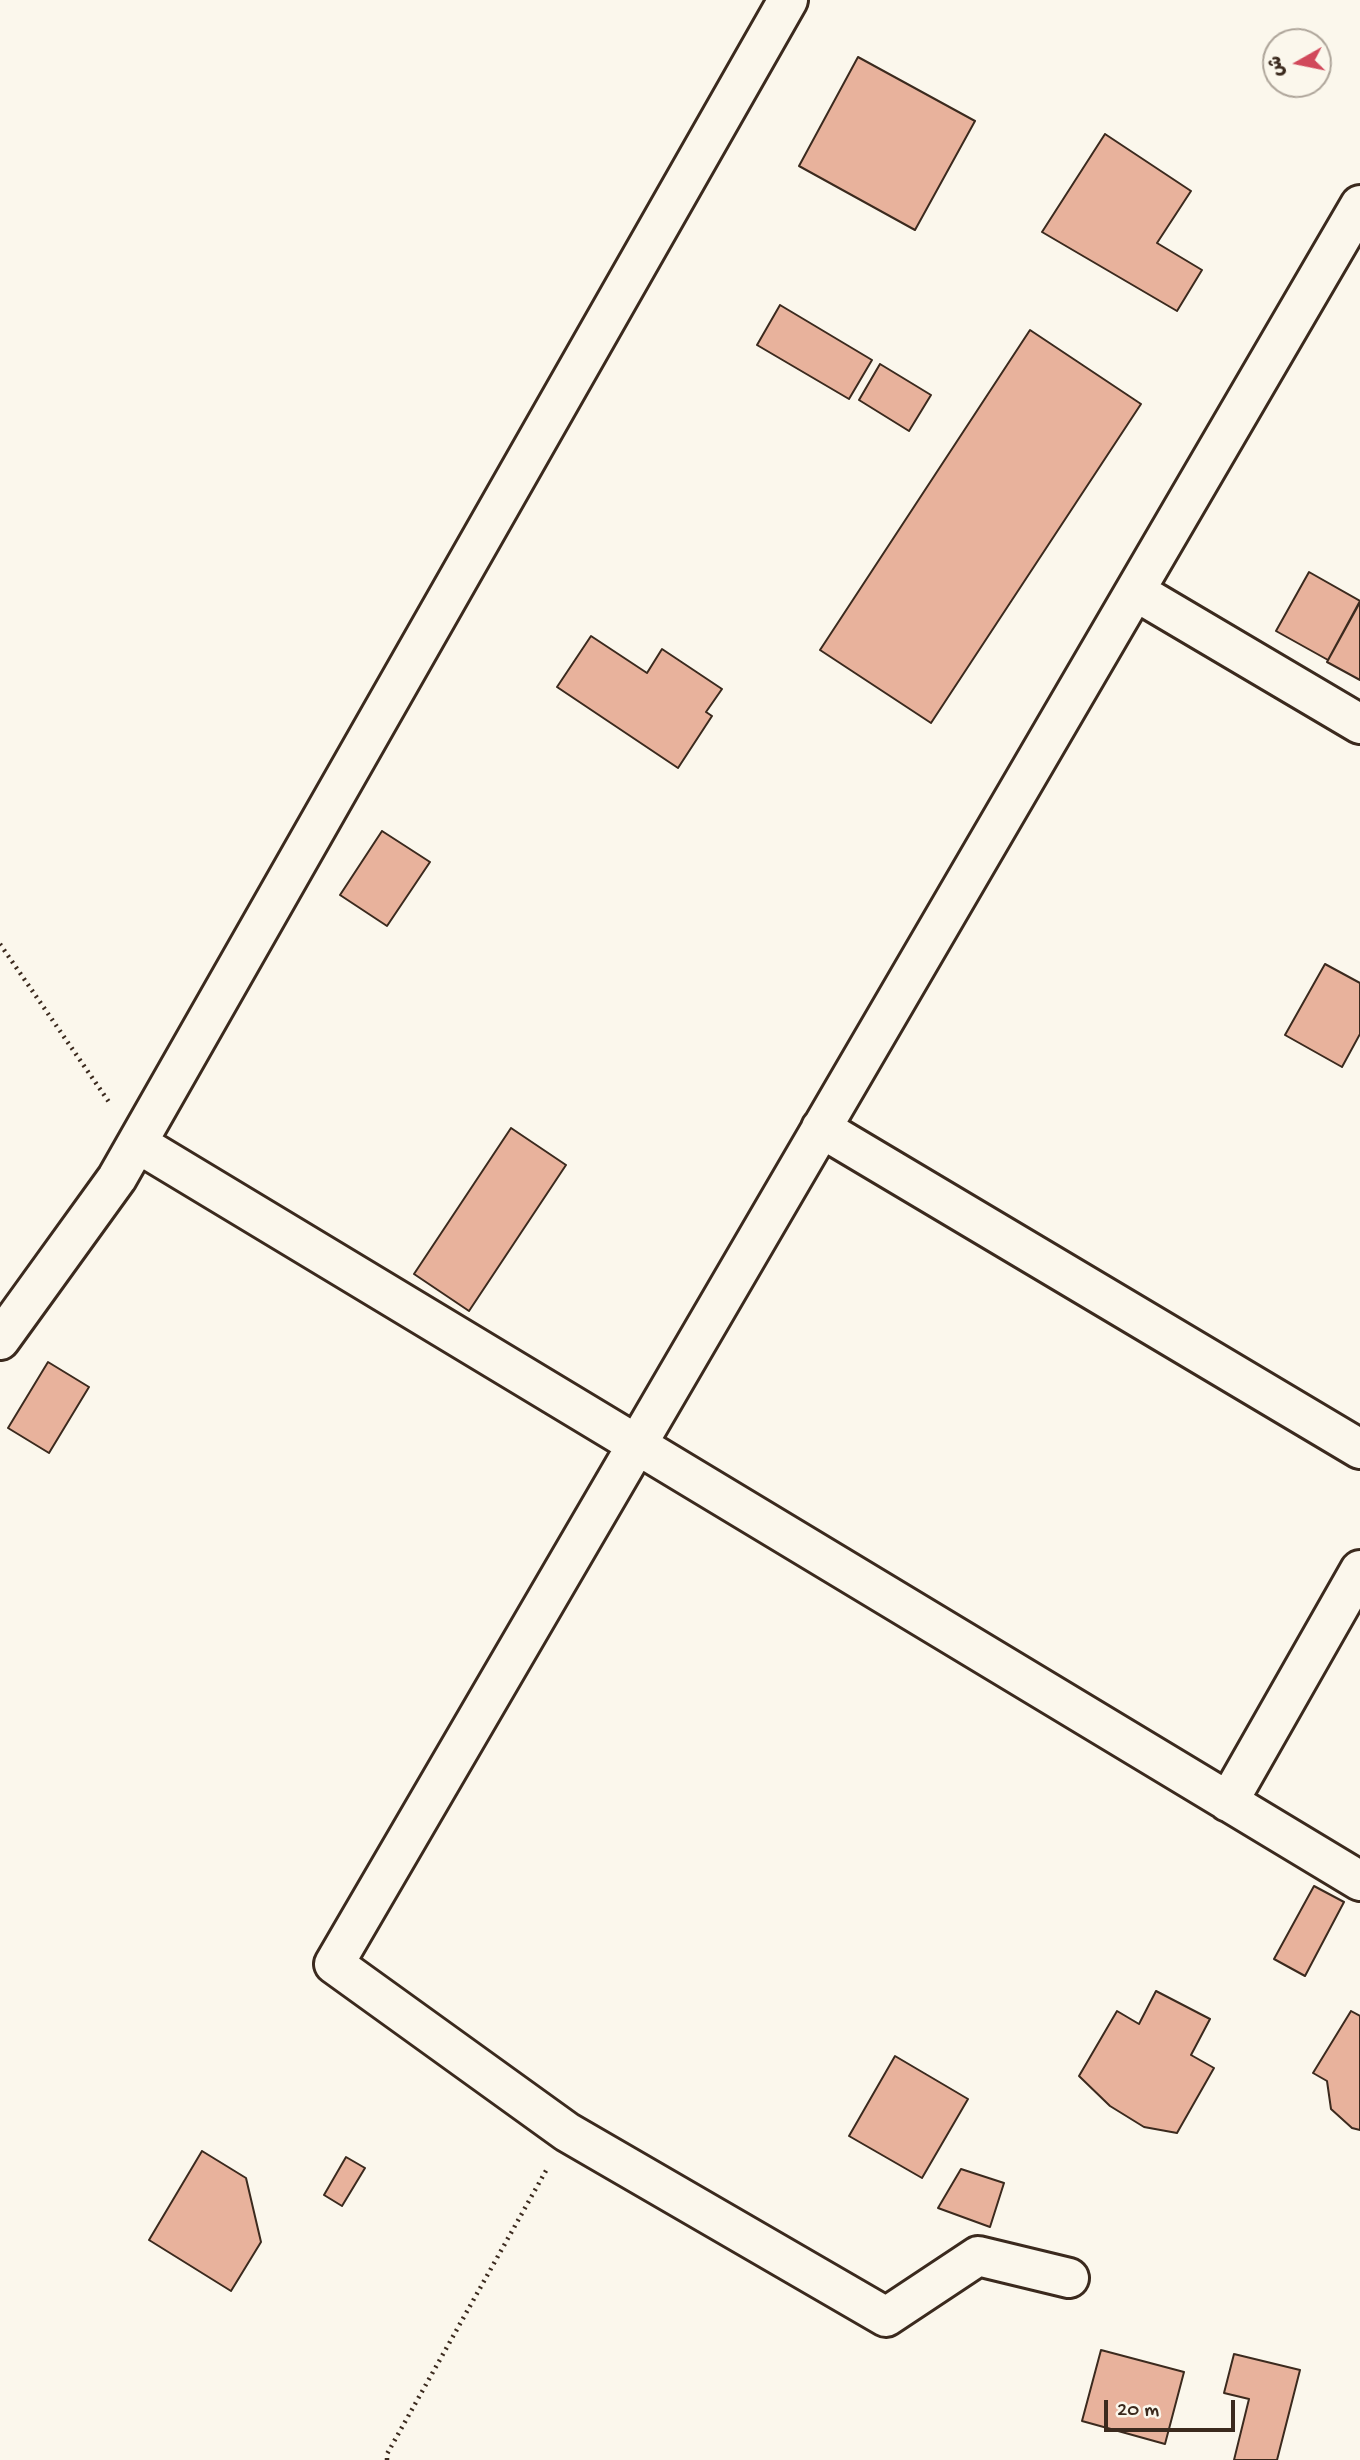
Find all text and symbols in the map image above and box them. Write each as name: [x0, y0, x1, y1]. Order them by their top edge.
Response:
north arrow: [1262, 28, 1332, 98]
text: ش: [1265, 54, 1291, 78]
scale bar: [1108, 2386, 1239, 2430]
text: 20 m: [1117, 2399, 1159, 2424]

